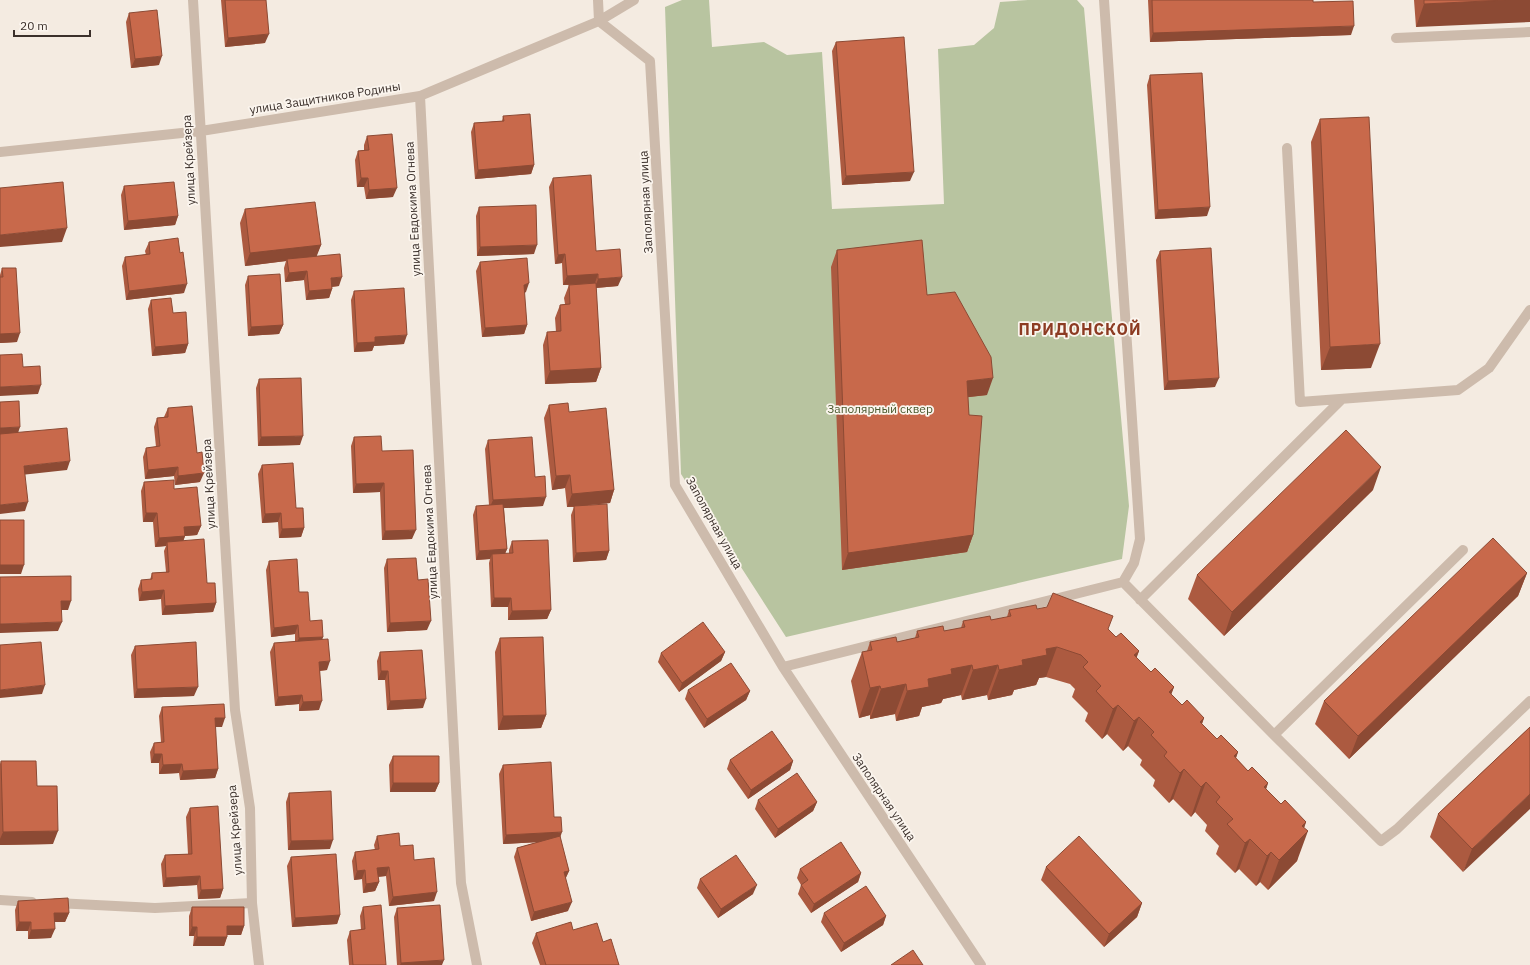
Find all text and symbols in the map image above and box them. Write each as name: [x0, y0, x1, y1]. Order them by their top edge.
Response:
scale bar: [14, 12, 90, 38]
text: 20 m: [20, 18, 48, 33]
street label: улица Защитников Родины: [248, 78, 401, 117]
street label: улица Крейзера: [179, 114, 198, 206]
street label: улица Евдокима Огнева: [401, 140, 424, 277]
street label: Заполярная улица: [635, 150, 656, 254]
district label: ПРИДОНСКОЙ: [1019, 319, 1141, 339]
park label: Заполярный сквер: [827, 401, 933, 416]
street label: улица Крейзера: [199, 438, 218, 530]
street label: улица Евдокима Огнева: [418, 463, 441, 600]
street label: Заполярная улица: [683, 474, 746, 572]
street label: Заполярная улица: [849, 750, 920, 844]
street label: улица Крейзера: [224, 784, 245, 876]

